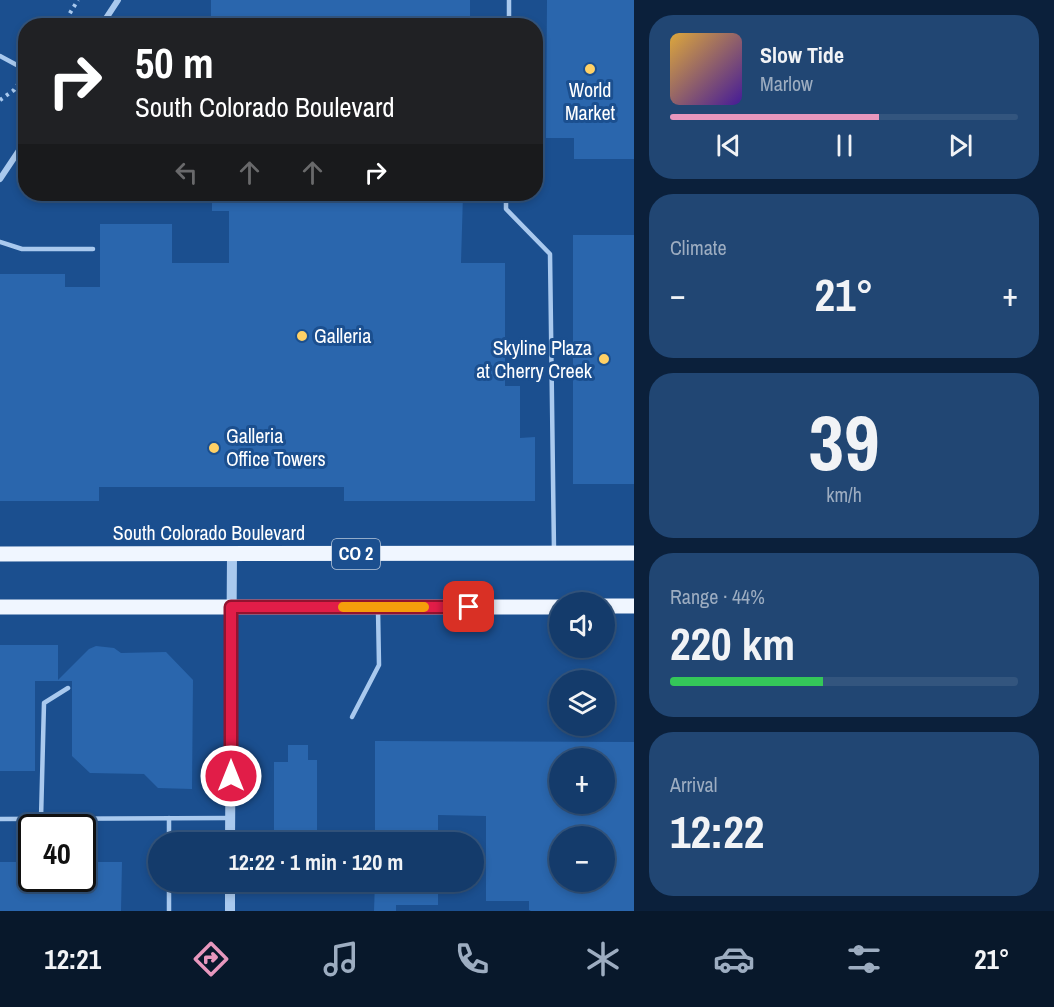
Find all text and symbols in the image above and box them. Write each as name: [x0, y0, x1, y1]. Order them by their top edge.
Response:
text: 50 m: [135, 35, 214, 91]
text: Slow Tide: [760, 40, 844, 70]
icon: right: [36, 42, 114, 120]
marker: World Market: [583, 62, 597, 76]
text: Marlow: [760, 70, 813, 97]
place label: World Market: [565, 76, 615, 126]
text: South Colorado Boulevard: [135, 89, 395, 125]
icon: previous: [712, 129, 745, 162]
icon: pause: [828, 129, 861, 162]
icon: next: [944, 129, 977, 162]
icon: left: [170, 156, 203, 189]
icon: ahead: [233, 156, 266, 189]
icon: ahead: [296, 156, 329, 189]
icon: right: [359, 156, 392, 189]
text: Climate: [670, 234, 727, 261]
text: 21°: [814, 264, 874, 325]
text: −: [670, 272, 686, 316]
text: +: [1002, 272, 1018, 316]
place label: Galleria: [314, 322, 371, 349]
marker: Galleria: [295, 329, 309, 343]
place label: Skyline Plaza at Cherry Creek: [476, 334, 593, 384]
marker: Skyline Plaza at Cherry Creek: [597, 352, 611, 366]
text: 39: [808, 389, 880, 494]
place label: Galleria Office Towers: [226, 422, 326, 472]
marker: Galleria Office Towers: [207, 441, 221, 455]
text: km/h: [826, 481, 862, 508]
street label: South Colorado Boulevard: [113, 519, 305, 546]
road number: CO 2: [332, 539, 380, 569]
pin: [443, 581, 494, 632]
text: Range · 44%: [670, 583, 765, 610]
icon: arrive: [452, 590, 485, 623]
map controls: [549, 592, 615, 892]
button: sound: [549, 592, 615, 658]
text: 220 km: [670, 613, 795, 674]
button: layers: [549, 670, 615, 736]
position arrow: [199, 744, 263, 808]
button: +: [549, 748, 615, 814]
text: Arrival: [670, 771, 717, 798]
text: 12:22: [670, 801, 764, 862]
speed limit sign: 40: [18, 814, 96, 892]
button: −: [549, 826, 615, 892]
text: 12:22 · 1 min · 120 m: [229, 847, 403, 877]
icon: directions: [190, 938, 232, 980]
icon: music: [320, 938, 362, 980]
icon: phone: [451, 938, 493, 980]
icon: climate: [582, 938, 624, 980]
icon: car: [713, 938, 755, 980]
icon: filters: [843, 938, 885, 980]
text: 12:21: [44, 941, 101, 977]
text: 21°: [974, 941, 1010, 977]

